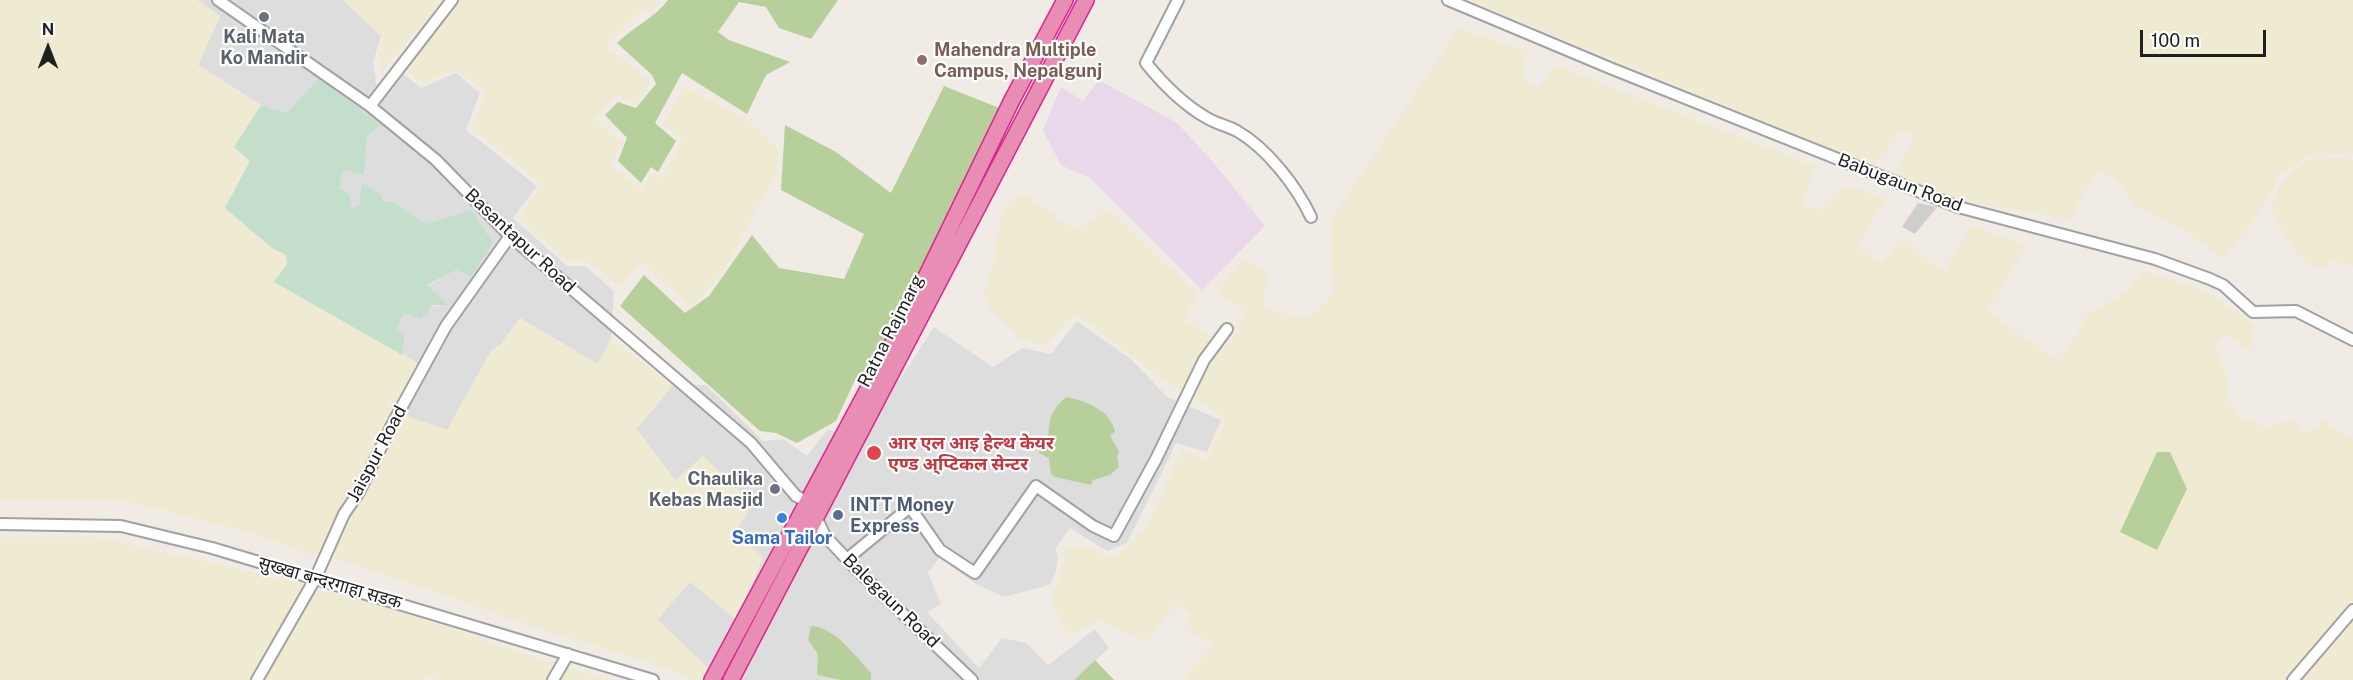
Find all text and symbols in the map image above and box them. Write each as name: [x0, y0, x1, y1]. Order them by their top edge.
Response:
marker: Kali Mata Ko Mandir: [257, 10, 271, 24]
north arrow: [18, 18, 78, 78]
scale bar: [2143, 18, 2269, 56]
text: N: [42, 20, 54, 39]
place label: Kali Mata Ko Mandir: [220, 26, 308, 68]
text: 100 m: [2151, 30, 2200, 51]
place label: Mahendra Multiple Campus, Nepalgunj: [934, 39, 1102, 82]
marker: Mahendra Multiple Campus, Nepalgunj: [915, 53, 929, 67]
street label: Babugaun Road: [1835, 149, 1965, 217]
street label: Basantapur Road: [460, 184, 580, 298]
street label: Ratna Rajmarg: [853, 271, 929, 391]
street label: Jaispur Road: [343, 402, 411, 506]
place label: आर एल आइ हेल्थ केयर एण्ड अ्प्टिकल सेन्टर: [888, 432, 1054, 474]
marker: आर एल आइ हेल्थ केयर एण्ड अ्प्टिकल सेन्टर: [865, 444, 883, 462]
place label: Chaulika Kebas Masjid: [649, 468, 763, 510]
marker: Chaulika Kebas Masjid: [768, 482, 782, 496]
place label: INTT Money Express: [850, 494, 954, 536]
marker: INTT Money Express: [831, 508, 845, 522]
marker: Sama Tailor: [775, 511, 789, 525]
place label: Sama Tailor: [731, 527, 833, 549]
street label: Balegaun Road: [838, 549, 944, 653]
street label: सुख्खा बन्दरगाहा सडक: [256, 552, 404, 614]

